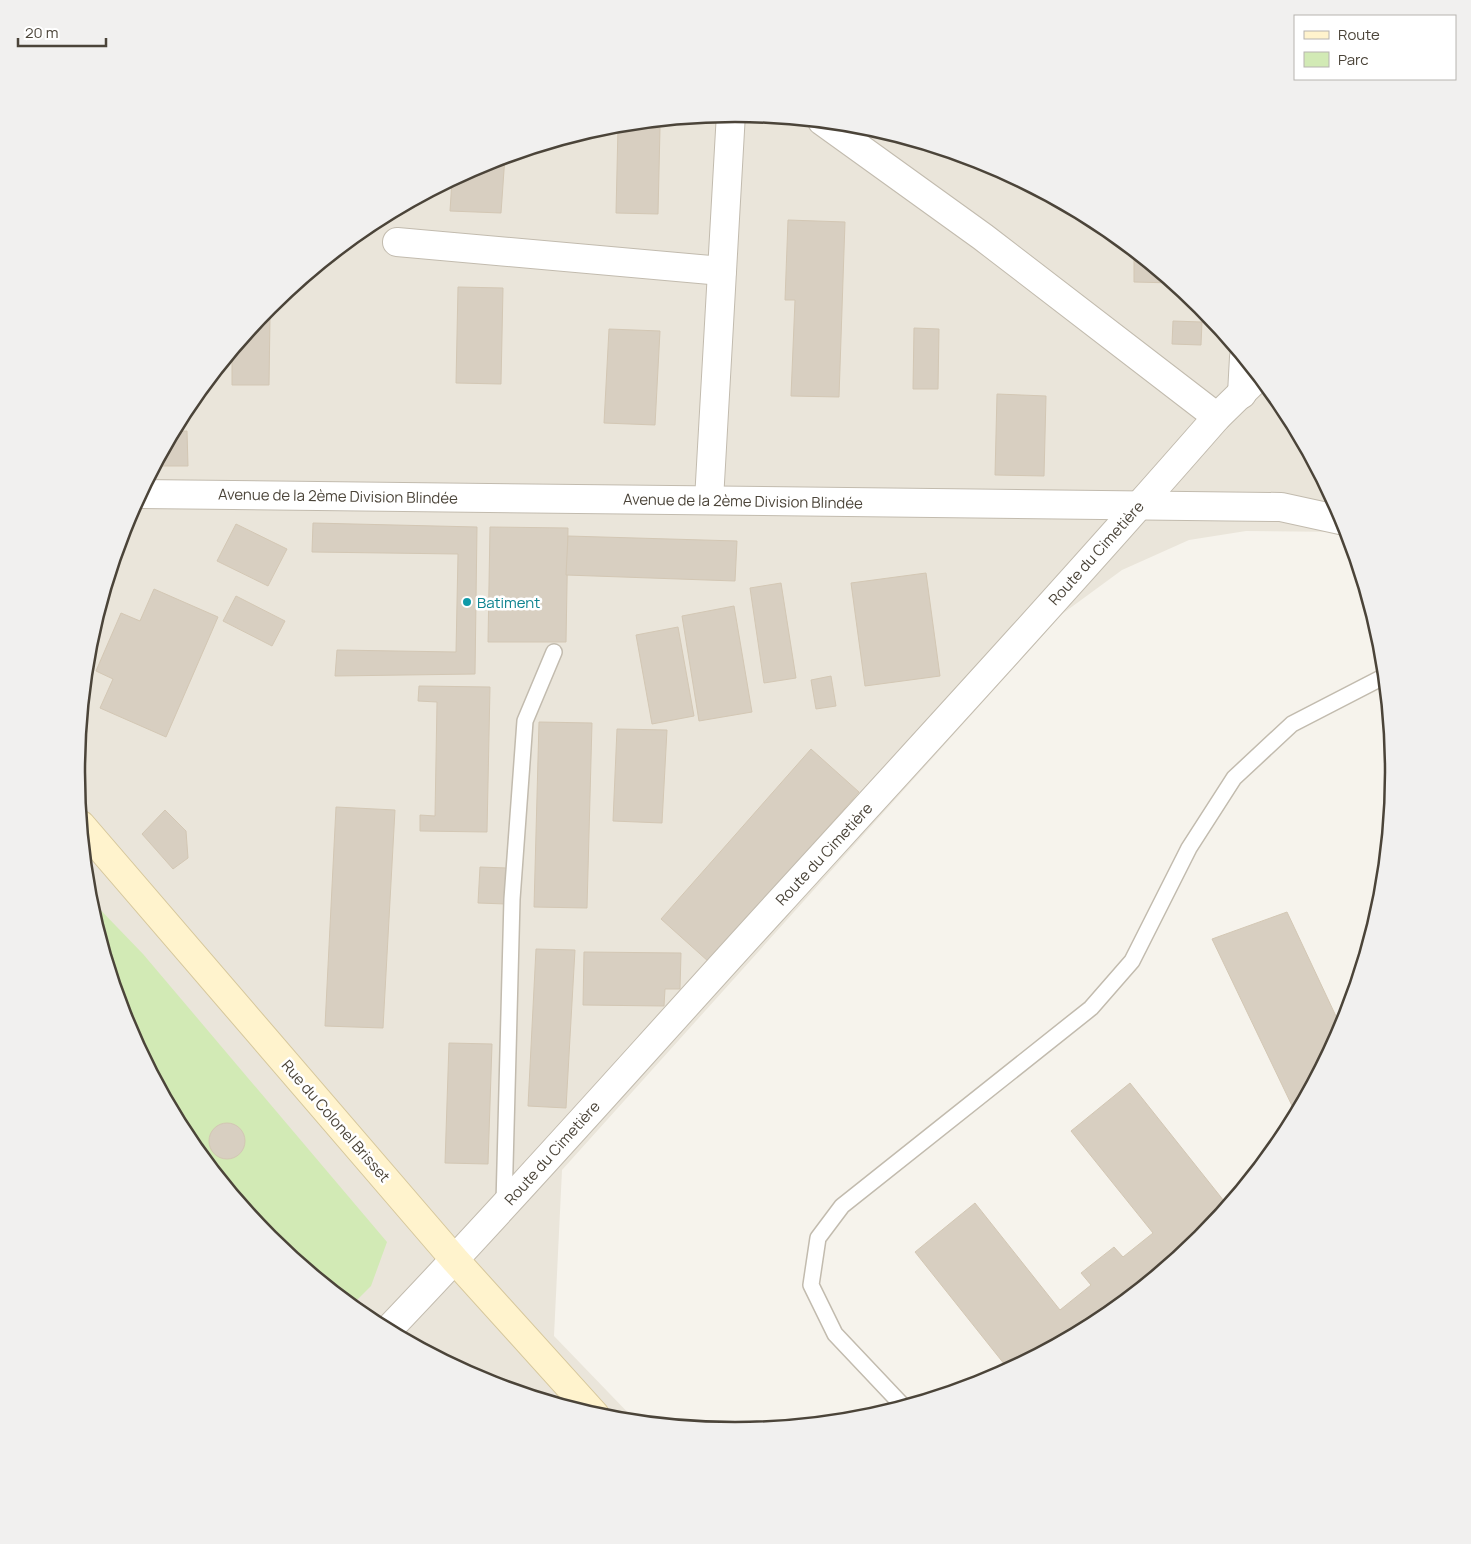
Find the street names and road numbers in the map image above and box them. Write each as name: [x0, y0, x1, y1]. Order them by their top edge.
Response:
street label: Avenue de la 2ème Division Blindée: [218, 483, 458, 509]
street label: Avenue de la 2ème Division Blindée: [623, 488, 863, 514]
street label: Route du Cimetière: [1044, 496, 1149, 610]
street label: Route du Cimetière: [771, 798, 877, 910]
street label: Rue du Colonel Brisset: [277, 1055, 395, 1187]
street label: Route du Cimetière: [500, 1096, 605, 1210]

